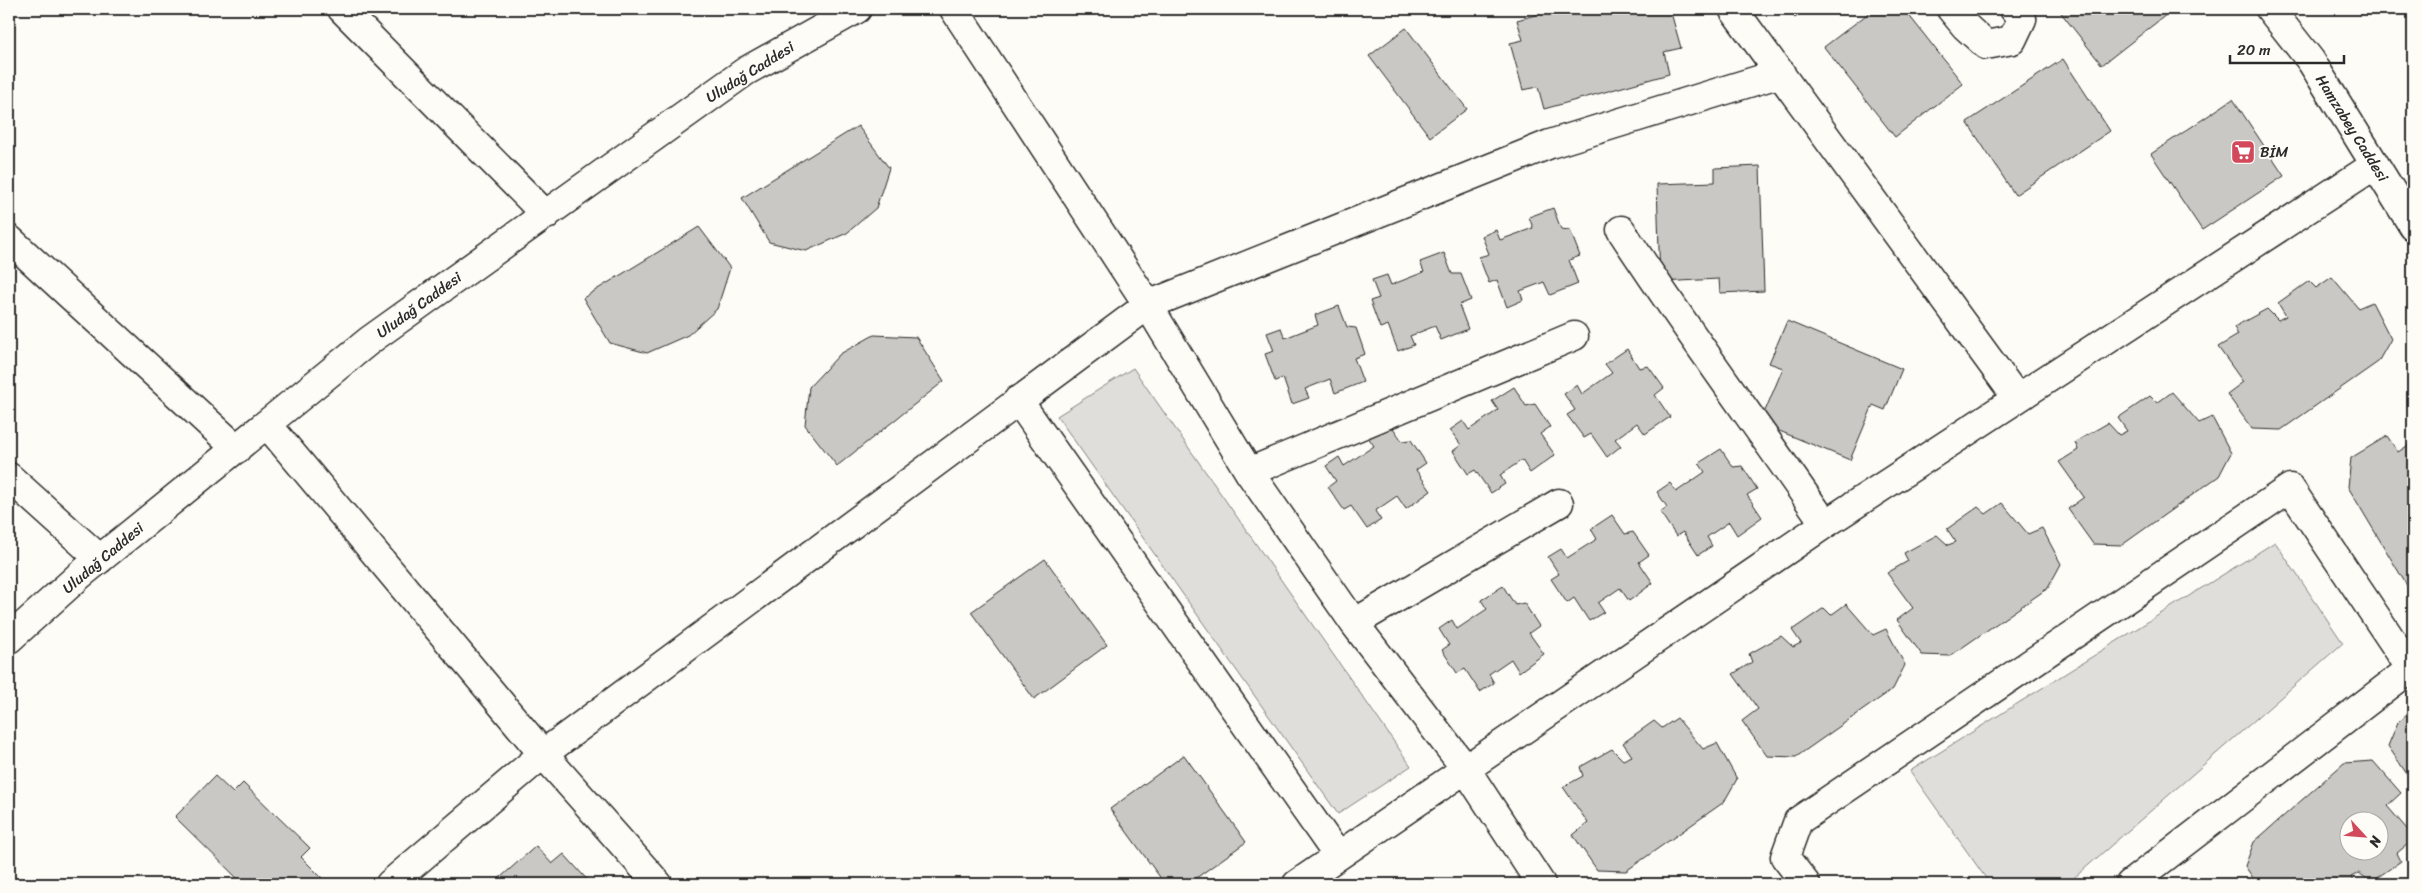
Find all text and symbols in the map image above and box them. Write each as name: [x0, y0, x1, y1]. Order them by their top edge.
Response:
scale bar: [2230, 32, 2343, 64]
street label: Uludağ Caddesi: [700, 34, 800, 110]
text: 20 m: [2237, 37, 2271, 63]
street label: Hamzabey Caddesi: [2308, 69, 2396, 188]
supermarket icon: BİM: [2230, 139, 2256, 165]
place label: BİM: [2260, 139, 2288, 165]
street label: Uludağ Caddesi: [371, 264, 468, 345]
street label: Uludağ Caddesi: [56, 515, 151, 600]
north arrow: [2340, 810, 2390, 860]
text: N: [2362, 831, 2389, 852]

